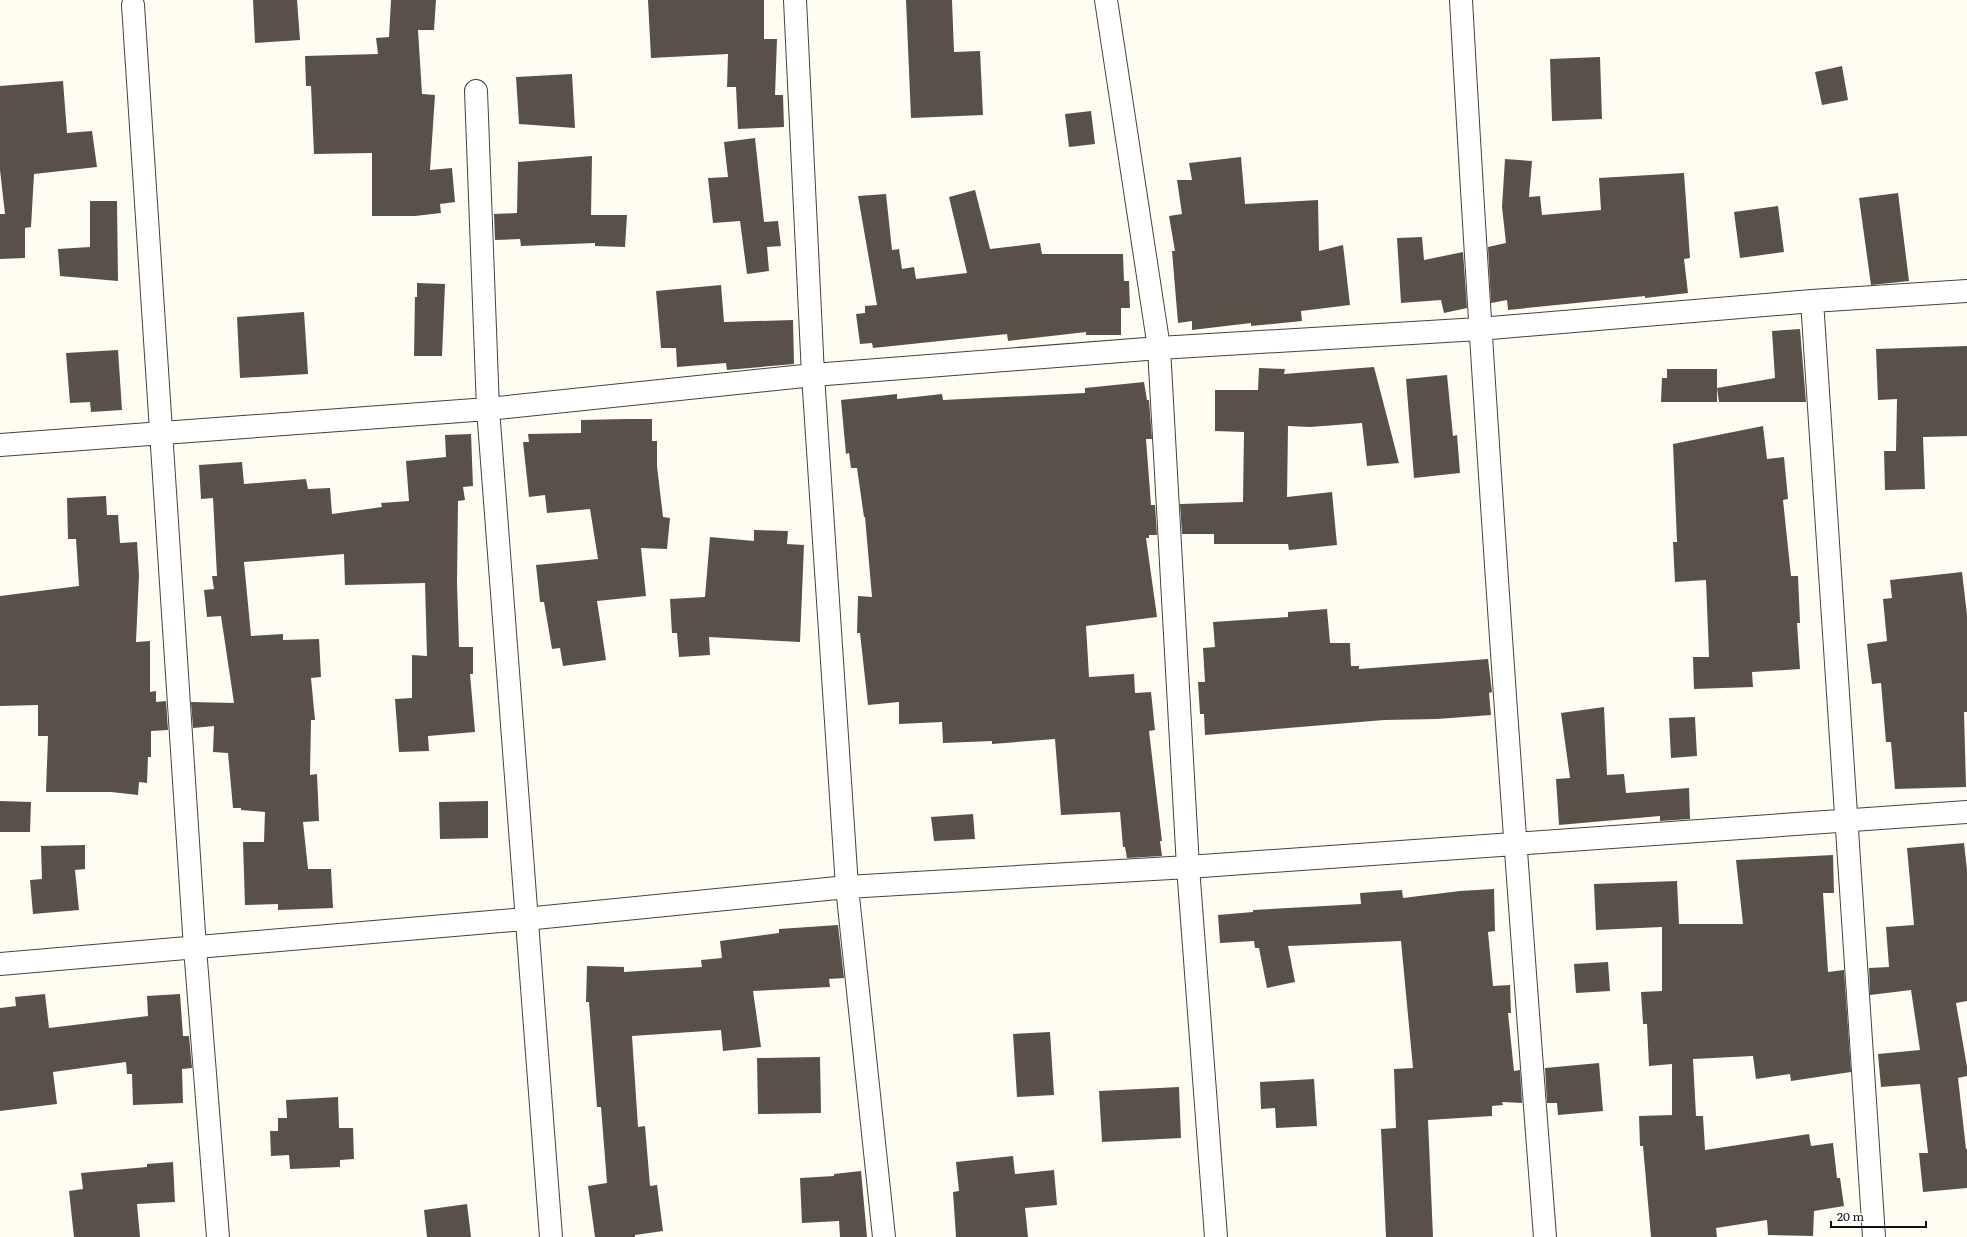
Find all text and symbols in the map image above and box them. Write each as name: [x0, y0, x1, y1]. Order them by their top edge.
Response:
scale bar: [1831, 1203, 1926, 1229]
text: 20 m: [1837, 1207, 1864, 1225]

